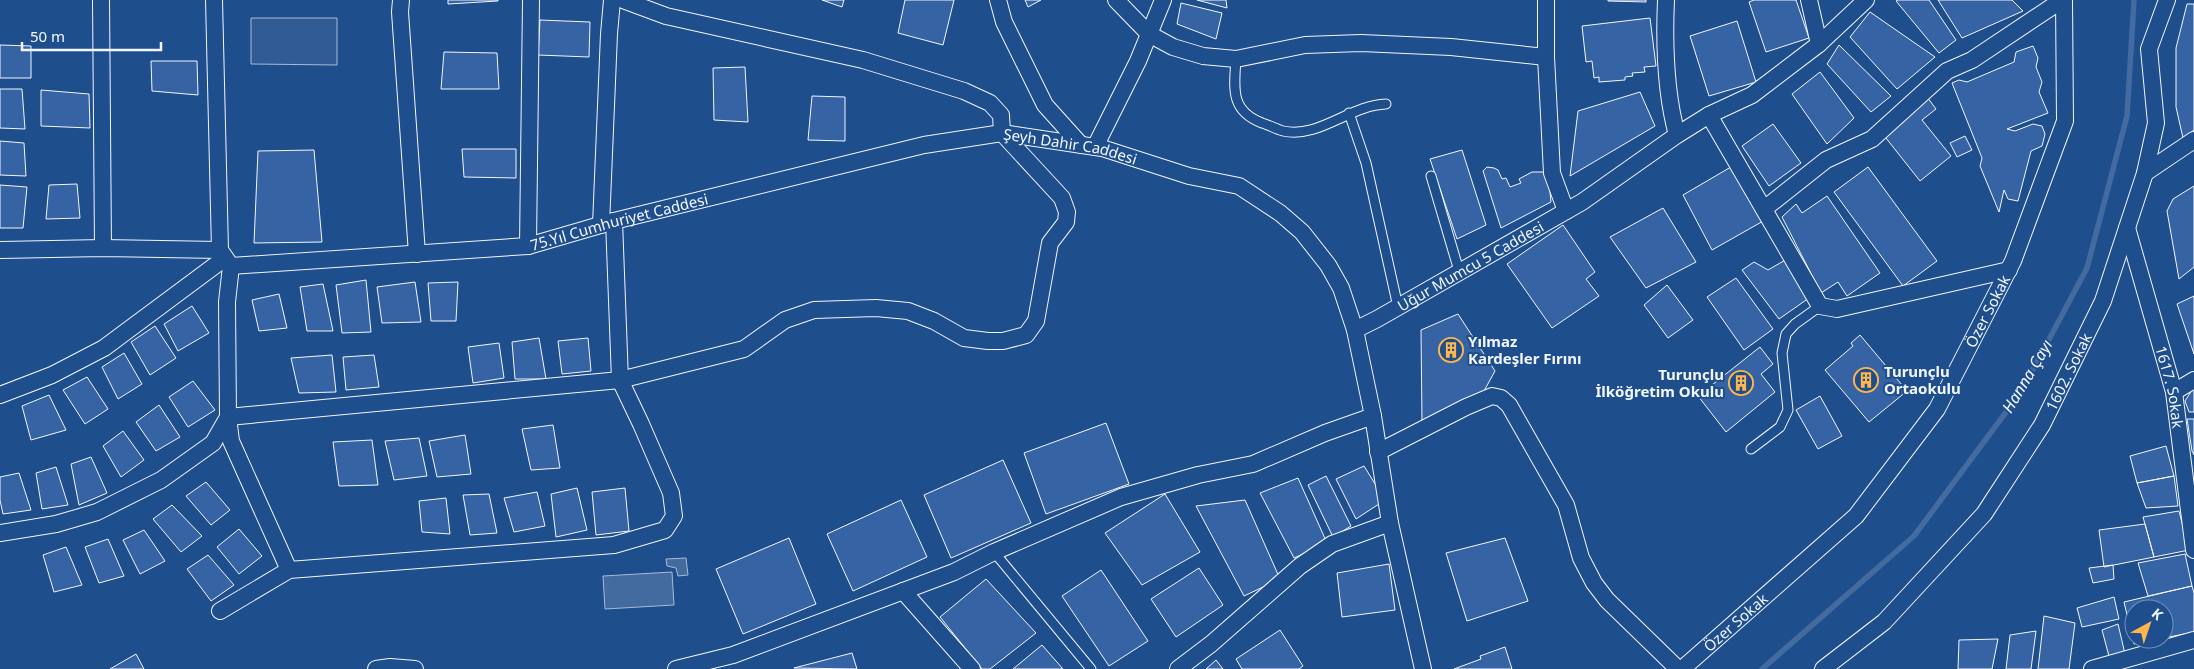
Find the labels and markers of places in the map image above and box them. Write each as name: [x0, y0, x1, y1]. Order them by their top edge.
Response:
place label: Yılmaz Kardeşler Fırını: [1468, 331, 1582, 368]
building icon: Yılmaz Kardeşler Fırını: [1438, 337, 1464, 363]
place label: Turunçlu Ortaokulu: [1884, 361, 1961, 398]
place label: Turunçlu İlköğretim Okulu: [1596, 364, 1724, 401]
building icon: Turunçlu Ortaokulu: [1853, 367, 1879, 393]
building icon: Turunçlu İlköğretim Okulu: [1728, 370, 1754, 396]

